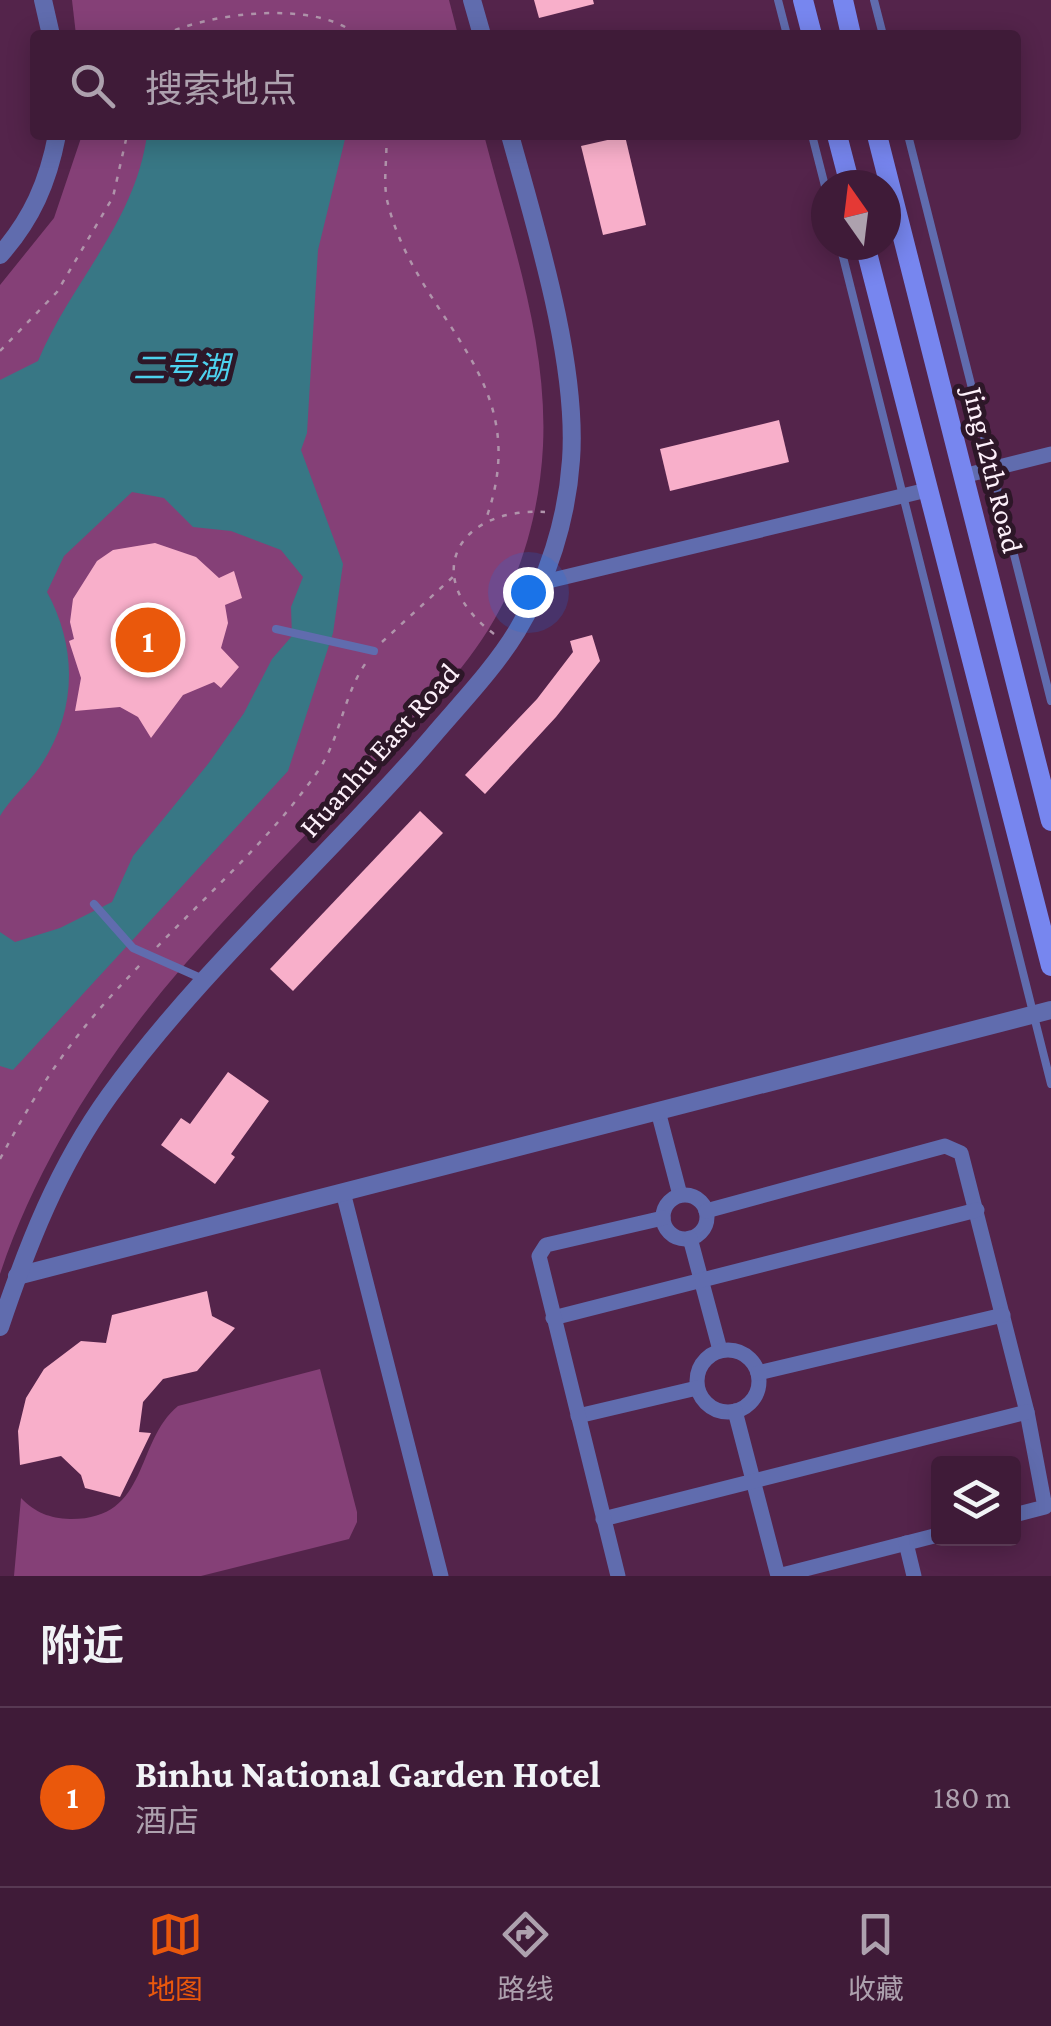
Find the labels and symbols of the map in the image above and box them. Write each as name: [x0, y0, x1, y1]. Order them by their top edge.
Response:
north arrow: [811, 170, 901, 260]
water label: 二号湖: [133, 350, 234, 386]
street label: Jing 12th Road: [955, 381, 1030, 557]
your location: [503, 567, 554, 618]
pin: 1: [116, 602, 180, 678]
street label: Huanhu East Road: [292, 656, 465, 843]

